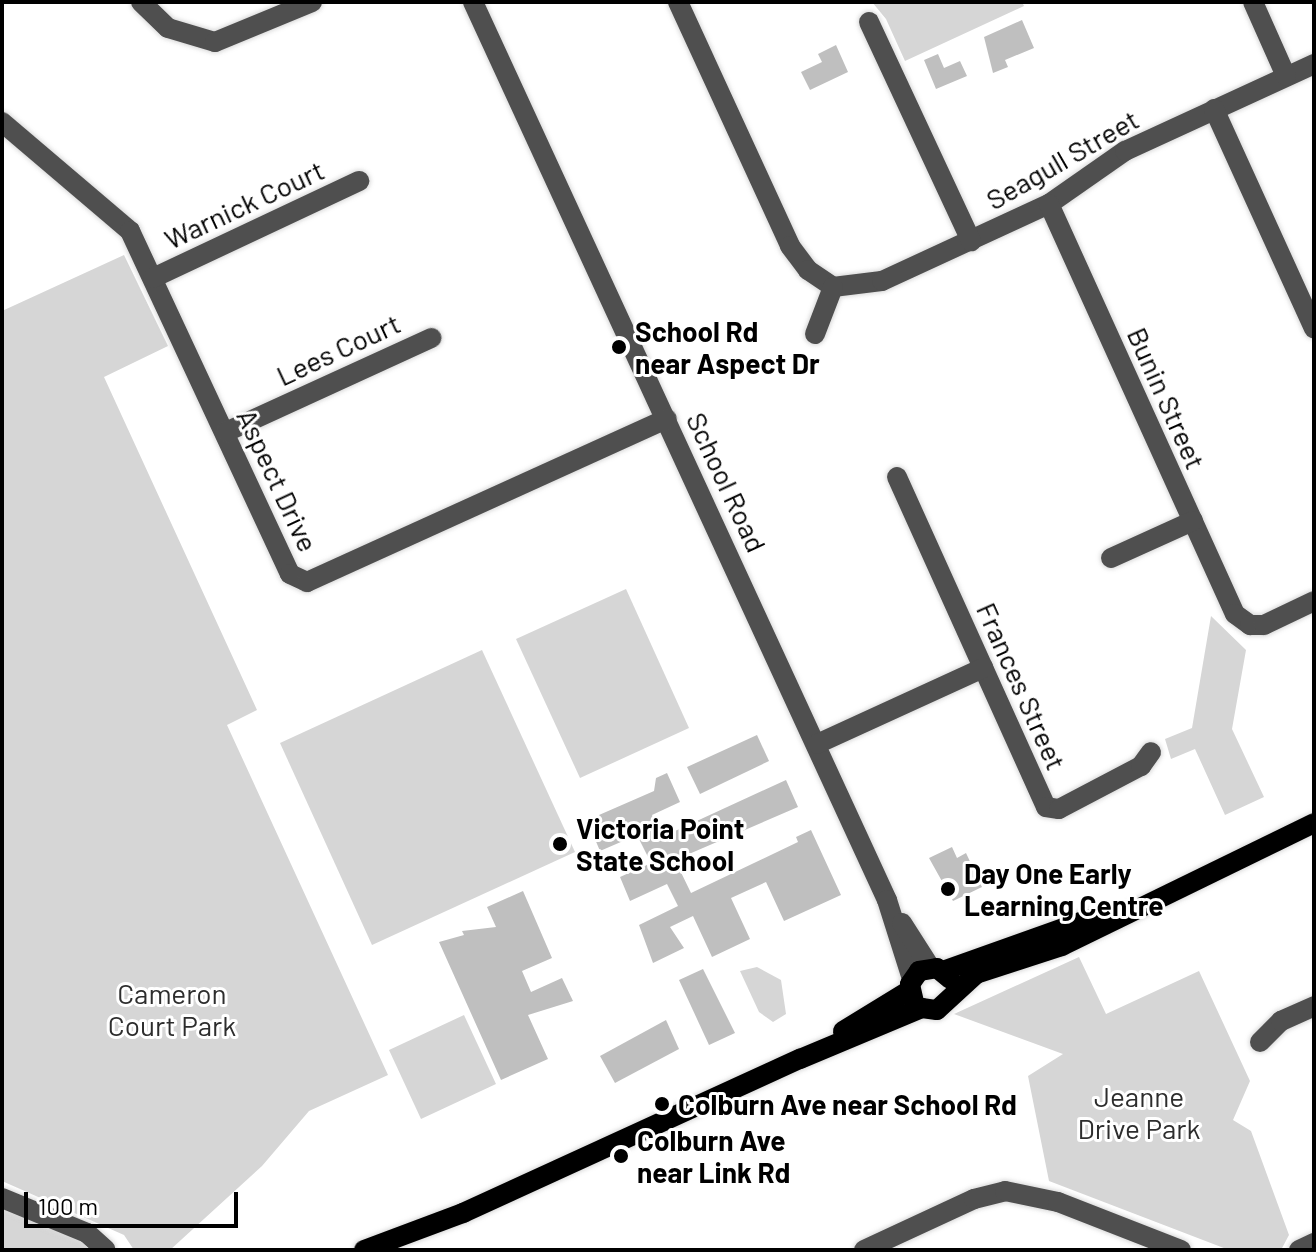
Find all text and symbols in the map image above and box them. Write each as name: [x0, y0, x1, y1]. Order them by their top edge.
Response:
street label: Seagull Street: [980, 102, 1144, 216]
street label: Warnick Court: [159, 152, 329, 256]
street label: Lees Court: [271, 306, 405, 392]
place label: School Rd near Aspect Dr: [635, 314, 820, 380]
street label: Bunin Street: [1121, 322, 1213, 474]
marker: School Rd near Aspect Dr: [610, 338, 628, 356]
street label: Aspect Drive: [230, 403, 326, 557]
street label: School Road: [680, 407, 774, 557]
street label: Frances Street: [970, 597, 1074, 775]
place label: Victoria Point State School: [576, 811, 744, 877]
marker: Victoria Point State School: [551, 835, 569, 853]
place label: Day One Early Learning Centre: [964, 856, 1163, 922]
marker: Day One Early Learning Centre: [939, 880, 957, 898]
park label: Cameron Court Park: [108, 976, 236, 1042]
park label: Jeanne Drive Park: [1077, 1079, 1201, 1145]
place label: Colburn Ave near School Rd: [678, 1087, 1017, 1121]
marker: Colburn Ave near School Rd: [653, 1095, 671, 1113]
place label: Colburn Ave near Link Rd: [637, 1123, 790, 1189]
marker: Colburn Ave near Link Rd: [612, 1147, 630, 1165]
scale bar: [28, 1176, 242, 1226]
text: 100 m: [38, 1191, 98, 1220]

